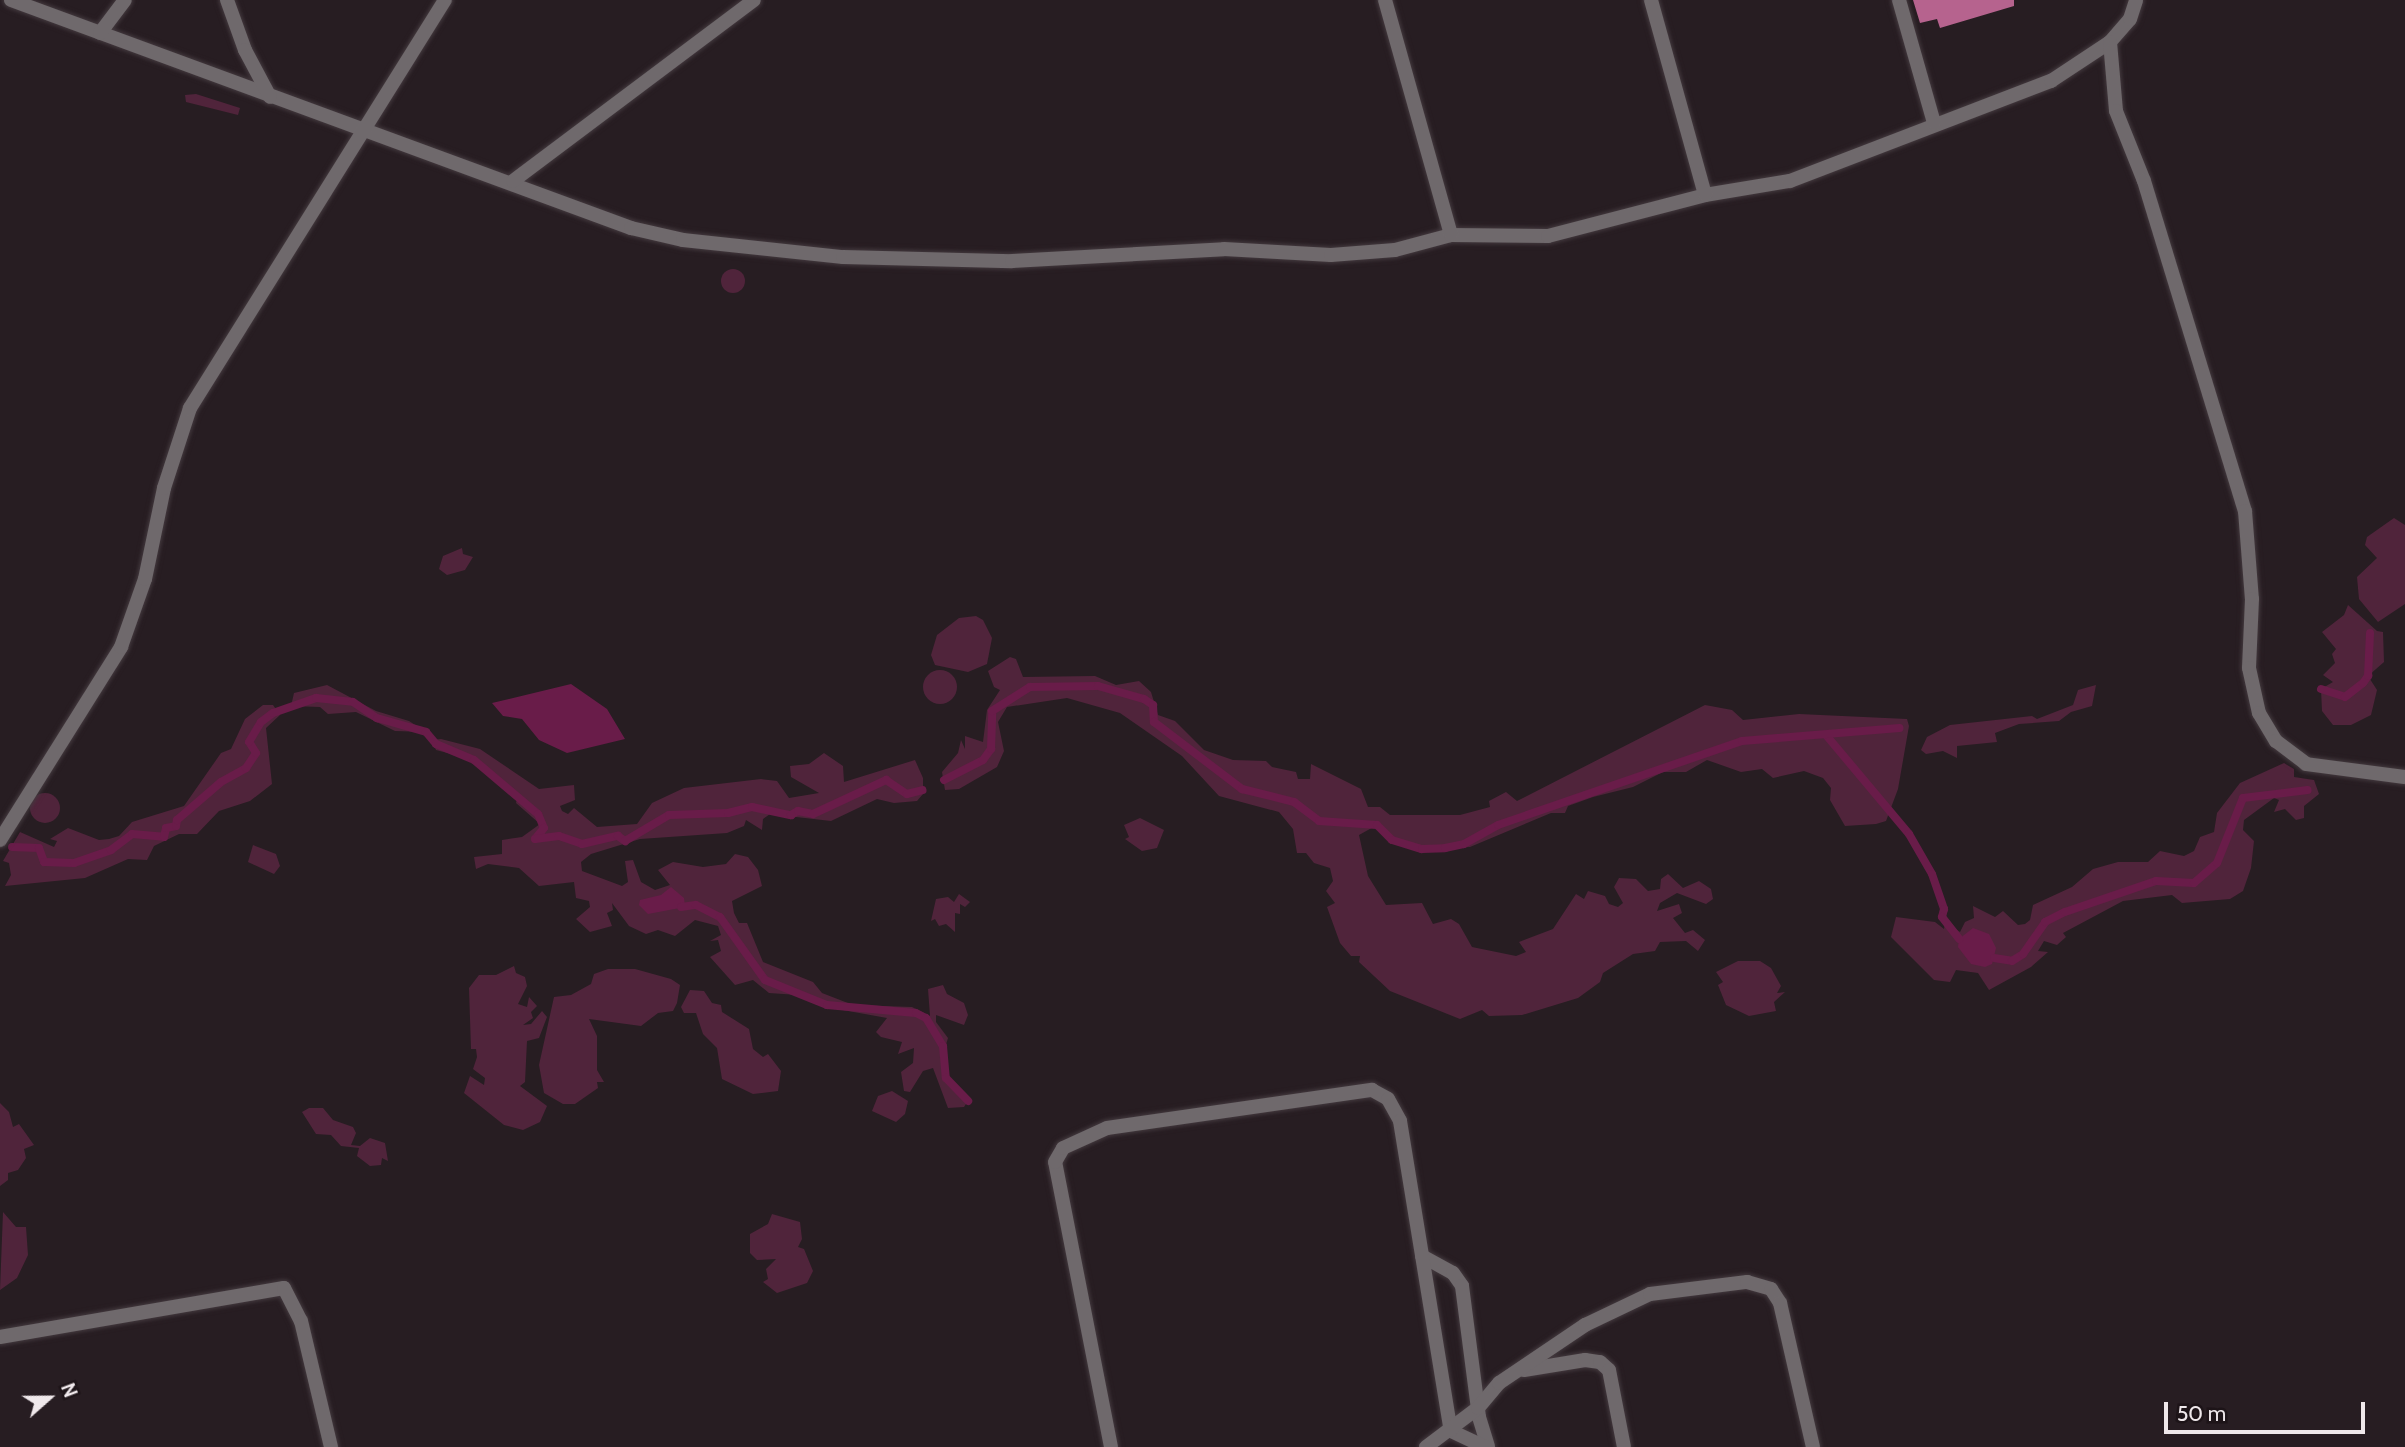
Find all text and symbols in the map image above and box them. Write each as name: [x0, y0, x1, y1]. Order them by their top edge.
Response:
north arrow: [14, 1363, 84, 1433]
text: N: [56, 1380, 82, 1401]
scale bar: [2167, 1388, 2368, 1432]
text: 50 m: [2177, 1401, 2226, 1426]

